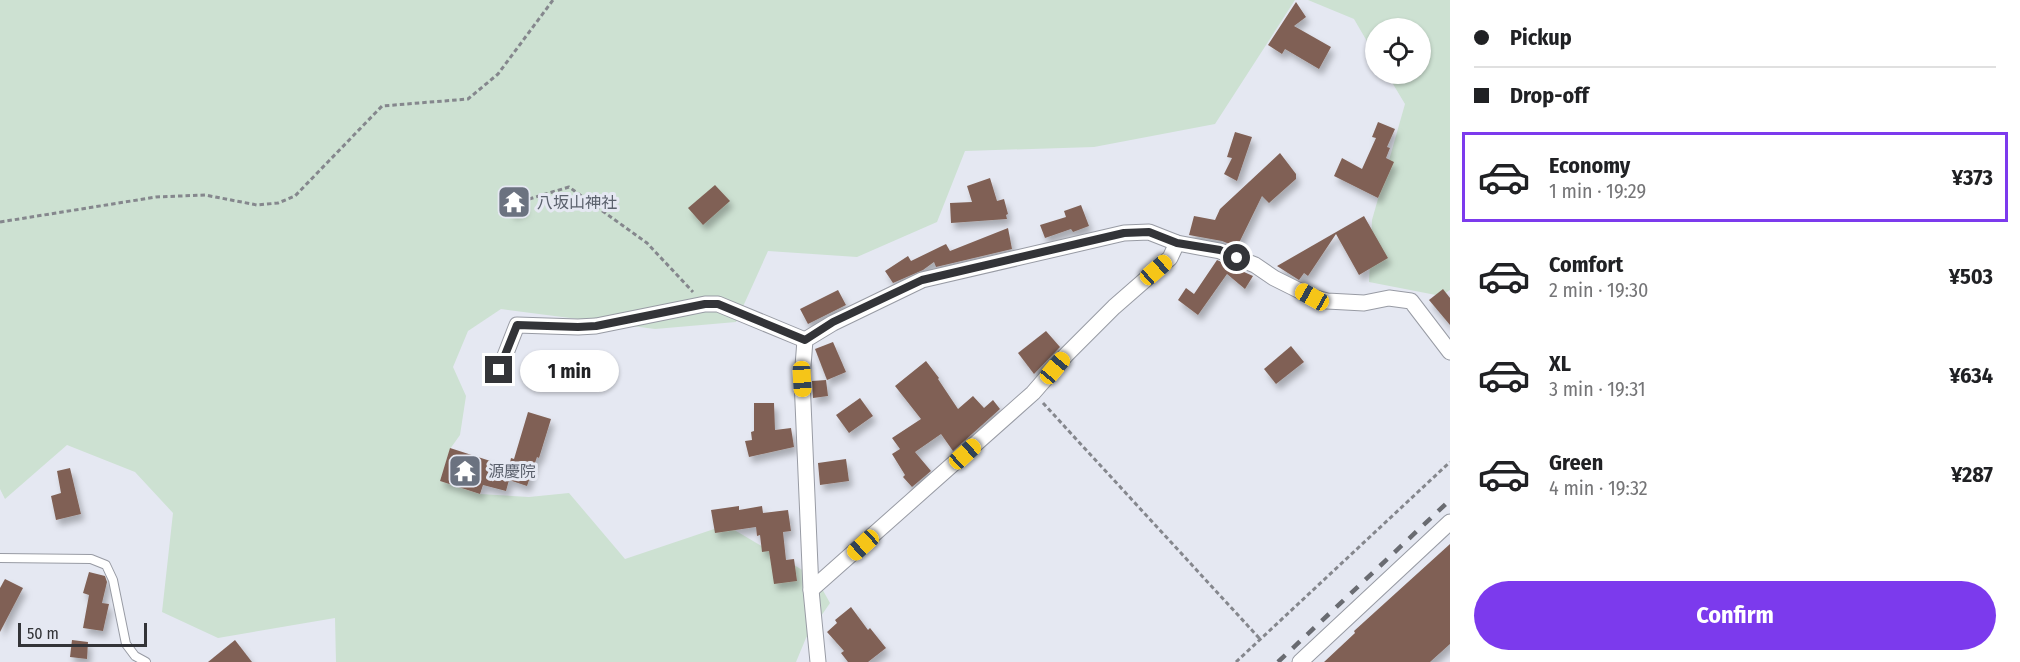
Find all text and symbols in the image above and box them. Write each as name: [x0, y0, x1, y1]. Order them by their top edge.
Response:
map controls: [1365, 18, 1431, 84]
button: locate: [1365, 18, 1431, 84]
text: Pickup: [1510, 24, 1572, 51]
text: Drop-off: [1510, 82, 1589, 109]
icon: car: [1477, 150, 1531, 204]
text: Economy: [1549, 152, 1630, 179]
text: ¥373: [1952, 164, 1993, 191]
text: 1 min · 19:29: [1549, 179, 1646, 203]
temple icon: 八坂山神社: [496, 184, 532, 220]
place label: 八坂山神社: [537, 193, 617, 212]
route start: [1223, 244, 1250, 271]
icon: car: [1477, 249, 1531, 303]
car: [1137, 251, 1175, 289]
text: Comfort: [1549, 251, 1623, 278]
text: ¥503: [1949, 263, 1993, 290]
text: 2 min · 19:30: [1549, 278, 1649, 302]
car: [1292, 280, 1332, 314]
car: [1037, 348, 1073, 388]
icon: car: [1477, 348, 1531, 402]
callout: 1 min: [520, 349, 619, 391]
text: XL: [1549, 350, 1571, 377]
route end: [485, 356, 512, 383]
text: 1 min: [548, 359, 591, 383]
car: [792, 361, 812, 397]
text: ¥634: [1949, 362, 1993, 389]
text: 3 min · 19:31: [1549, 377, 1646, 401]
car: [946, 435, 984, 473]
icon: car: [1477, 447, 1531, 501]
text: Green: [1549, 449, 1603, 476]
temple icon: 源慶院: [447, 453, 483, 489]
text: ¥287: [1951, 461, 1993, 488]
place label: 源慶院: [488, 462, 536, 481]
text: 4 min · 19:32: [1549, 476, 1648, 500]
car: [844, 526, 882, 564]
button: Confirm: [1474, 581, 1996, 650]
scale bar: [18, 620, 147, 648]
text: 50 m: [27, 624, 59, 643]

